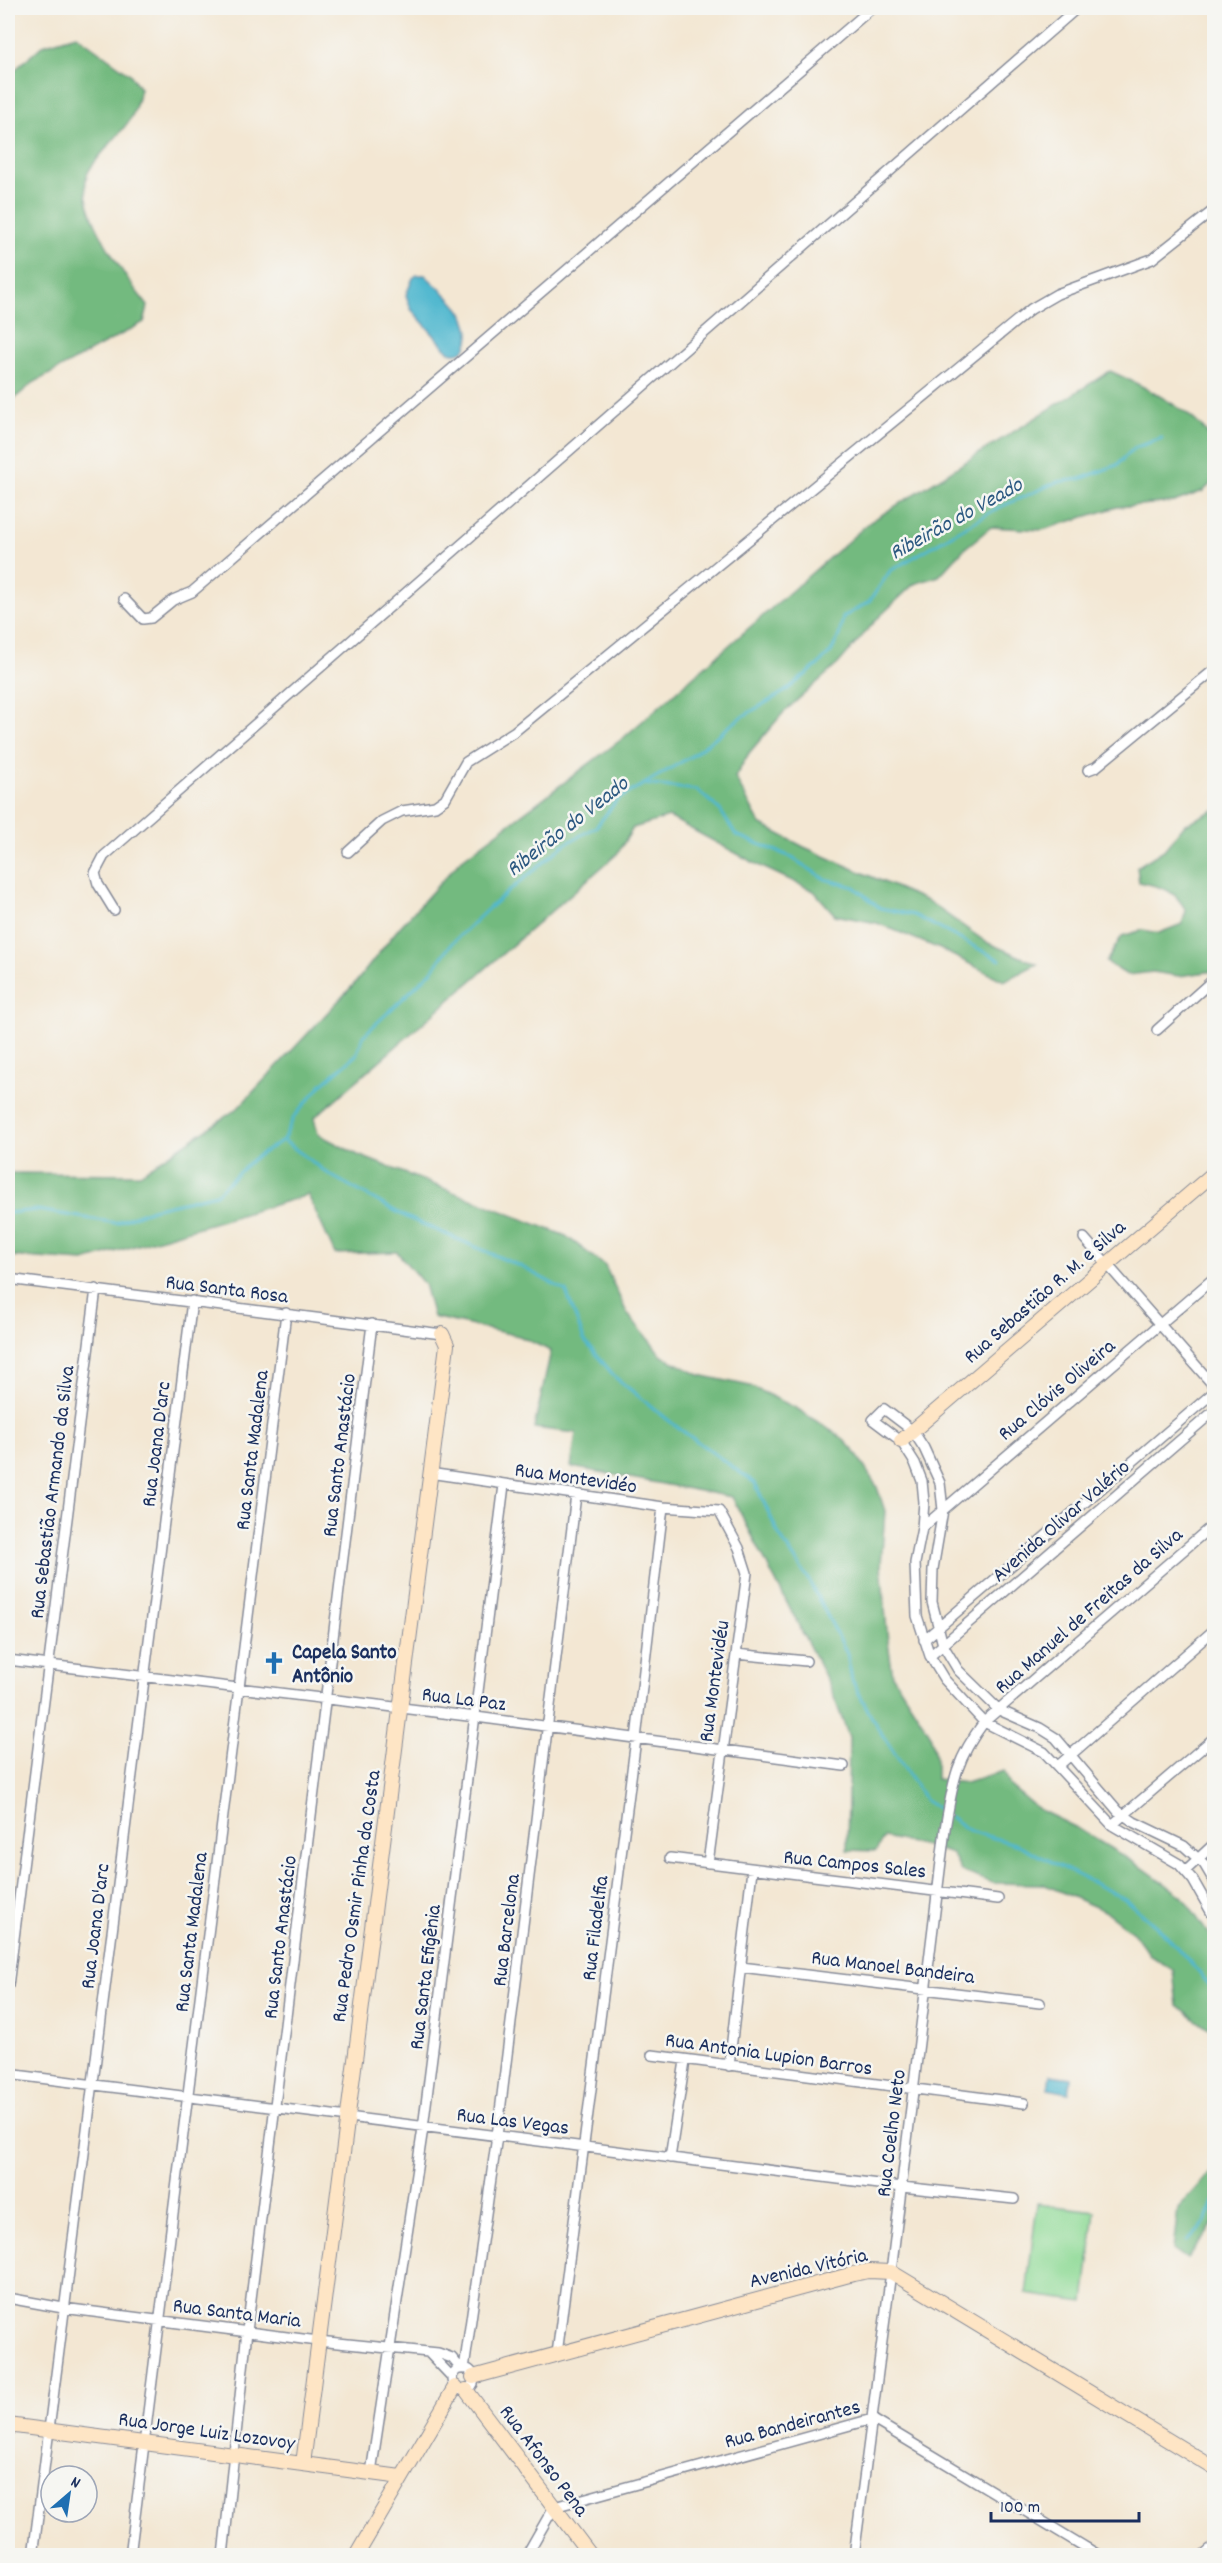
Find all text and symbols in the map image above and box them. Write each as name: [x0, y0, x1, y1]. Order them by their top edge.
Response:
water label: Ribeirão do Veado: [885, 470, 1030, 569]
water label: Ribeirão do Veado: [500, 769, 637, 885]
street label: Rua Sebastião R. M. e Silva: [958, 1214, 1135, 1372]
street label: Rua Santa Rosa: [164, 1269, 291, 1314]
street label: Rua Clóvis Oliveira: [993, 1332, 1124, 1449]
street label: Rua Sebastião Armando da Silva: [24, 1363, 85, 1621]
street label: Rua Santa Madalena: [229, 1368, 279, 1532]
street label: Rua Santo Anastácio: [316, 1372, 366, 1539]
street label: Rua Joana D'arc: [135, 1380, 181, 1509]
street label: Avenida Olivar Valério: [986, 1454, 1138, 1591]
street label: Rua Montevidéo: [513, 1457, 639, 1503]
street label: Rua Manuel de Freitas da Silva: [989, 1521, 1191, 1702]
street label: Rua Montevidéu: [693, 1619, 739, 1744]
place label: Capela Santo Antônio: [292, 1639, 397, 1693]
church icon: Capela Santo Antônio: [261, 1650, 287, 1676]
street label: Rua La Paz: [420, 1681, 507, 1721]
street label: Rua Pedro Osmir Pinha da Costa: [325, 1767, 391, 2024]
street label: Rua Campos Sales: [782, 1844, 928, 1888]
street label: Rua Santa Madalena: [168, 1850, 218, 2014]
street label: Rua Santo Anastácio: [257, 1854, 307, 2021]
street label: Rua Joana D'arc: [74, 1862, 120, 1991]
street label: Rua Barcelona: [486, 1871, 530, 1988]
street label: Rua Filadelfia: [576, 1873, 618, 1983]
street label: Rua Santa Efigênia: [403, 1902, 451, 2052]
street label: Rua Manoel Bandeira: [809, 1944, 977, 1994]
street label: Rua Antonia Lupion Barros: [663, 2027, 874, 2085]
street label: Rua Coelho Neto: [870, 2068, 916, 2199]
street label: Rua Las Vegas: [455, 2101, 571, 2145]
street label: Avenida Vitória: [747, 2242, 872, 2298]
street label: Rua Santa Maria: [171, 2292, 304, 2338]
street label: Rua Bandeirantes: [721, 2393, 864, 2458]
street label: Rua Afonso Pena: [491, 2400, 595, 2525]
street label: Rua Jorge Luiz Lozovoy: [116, 2406, 297, 2460]
north arrow: [39, 2464, 99, 2524]
text: N: [66, 2471, 84, 2495]
scale bar: [991, 2485, 1140, 2523]
text: 100 m: [1000, 2496, 1040, 2521]

